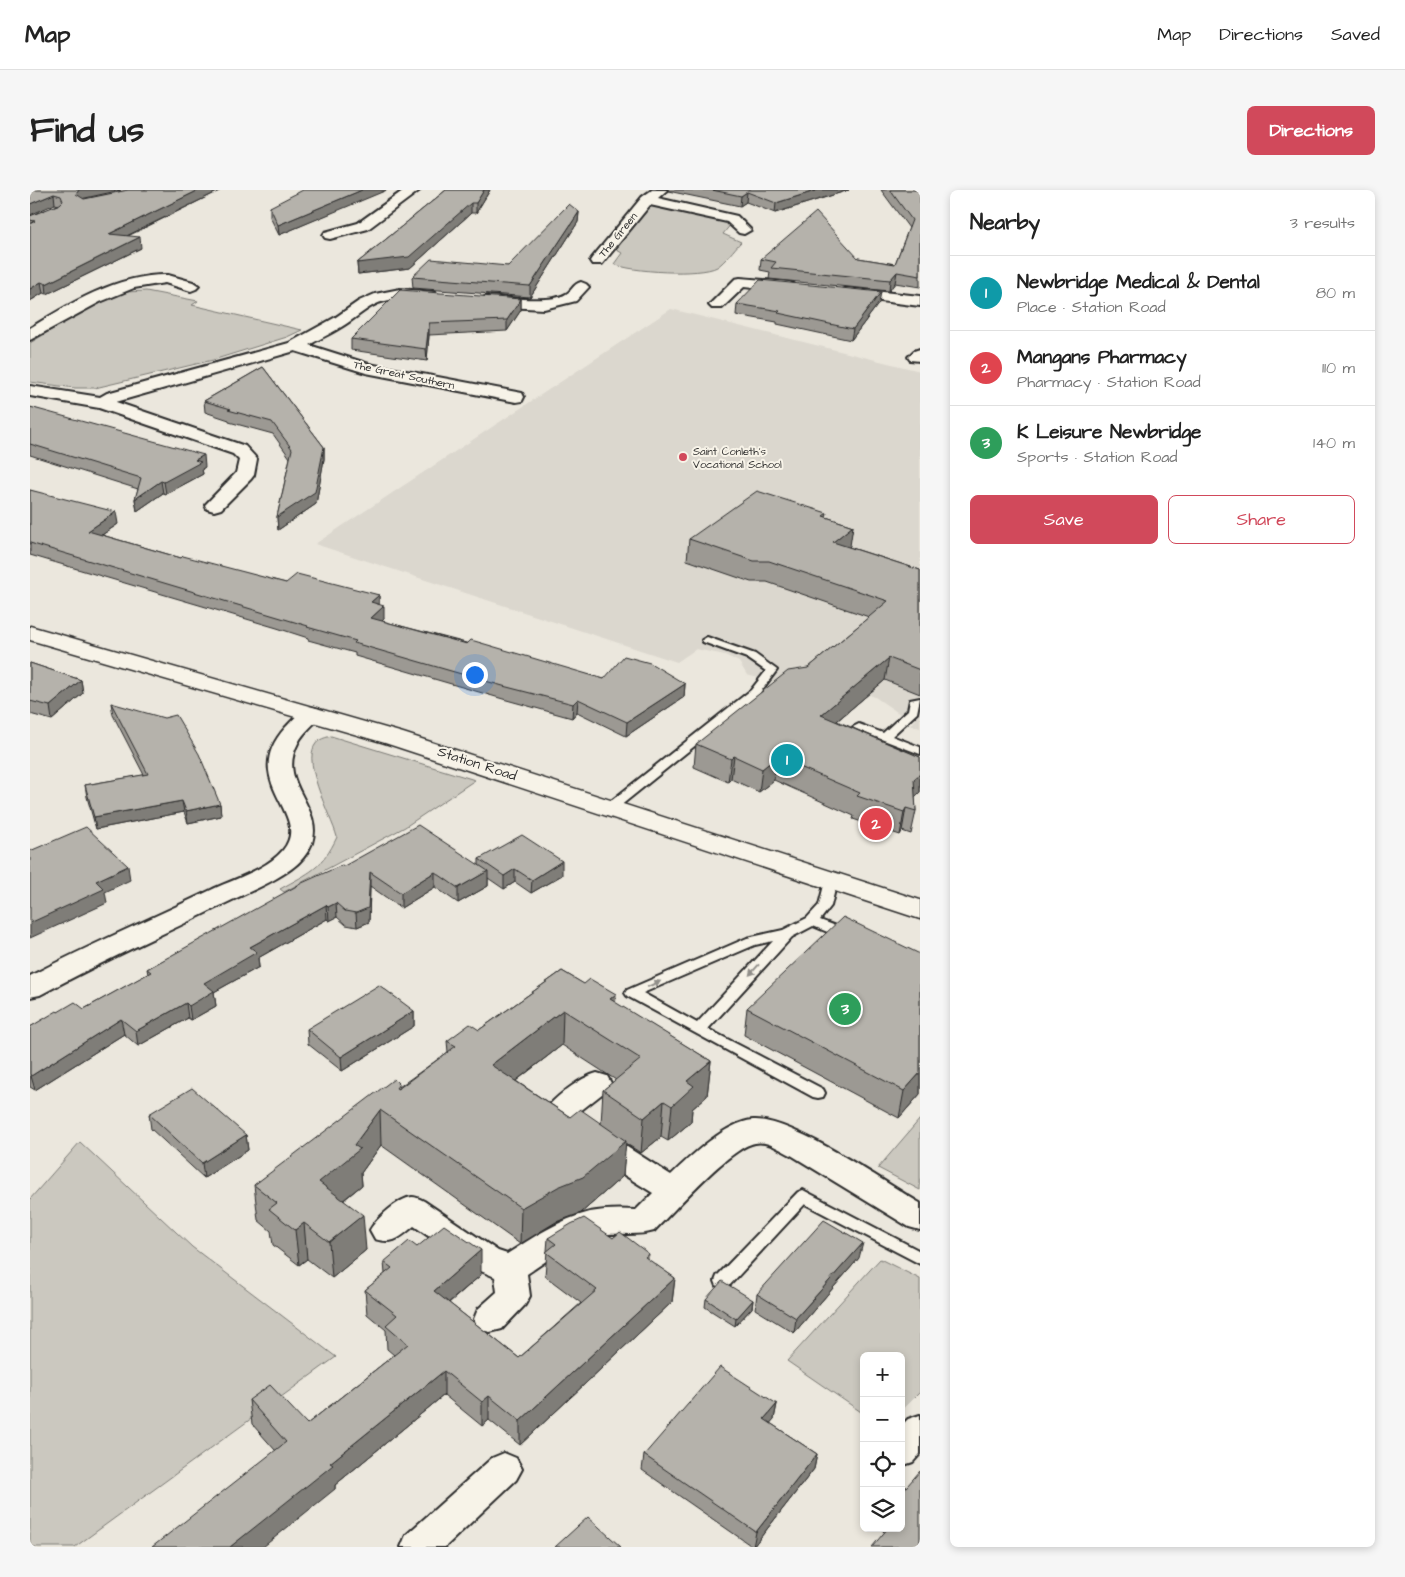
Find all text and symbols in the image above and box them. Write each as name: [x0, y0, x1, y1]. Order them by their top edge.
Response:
text: Map: [25, 18, 70, 52]
text: Map: [1157, 22, 1191, 47]
text: Directions: [1219, 22, 1303, 47]
text: Saved: [1331, 22, 1380, 47]
text: Find us: [30, 106, 144, 155]
button: Directions: [1247, 106, 1375, 155]
text: Nearby: [970, 208, 1040, 237]
street label: The Green: [595, 209, 641, 261]
text: 3 results: [1290, 212, 1355, 234]
text: Newbridge Medical & Dental: [1017, 269, 1260, 296]
text: 1: [985, 282, 987, 304]
text: 80 m: [1316, 282, 1355, 304]
text: Place · Station Road: [1017, 296, 1166, 318]
text: Mangans Pharmacy: [1017, 344, 1187, 371]
street label: The Great Southern: [352, 357, 456, 393]
text: 2: [981, 357, 991, 379]
text: 110 m: [1322, 357, 1355, 379]
text: Pharmacy · Station Road: [1017, 371, 1201, 393]
text: K Leisure Newbridge: [1017, 419, 1201, 446]
text: 3: [982, 432, 990, 454]
text: 140 m: [1313, 432, 1355, 454]
place label: Saint Conleth's Vocational School: [693, 444, 782, 472]
text: Sports · Station Road: [1017, 446, 1178, 468]
marker: Saint Conleth's Vocational School: [677, 451, 689, 463]
button: Save: [970, 495, 1158, 544]
button: Share: [1168, 495, 1355, 544]
your location: [462, 662, 488, 688]
pin: 1: [771, 741, 803, 779]
street label: Station Road: [435, 742, 519, 786]
pin: 2: [860, 805, 892, 843]
one-way arrow: [748, 964, 760, 976]
one-way arrow: [647, 980, 661, 988]
pin: 3: [829, 990, 861, 1028]
map controls: [860, 1352, 905, 1532]
button: +: [860, 1352, 905, 1397]
button: −: [860, 1397, 905, 1442]
button: locate: [860, 1442, 905, 1487]
button: layers: [860, 1487, 905, 1532]

